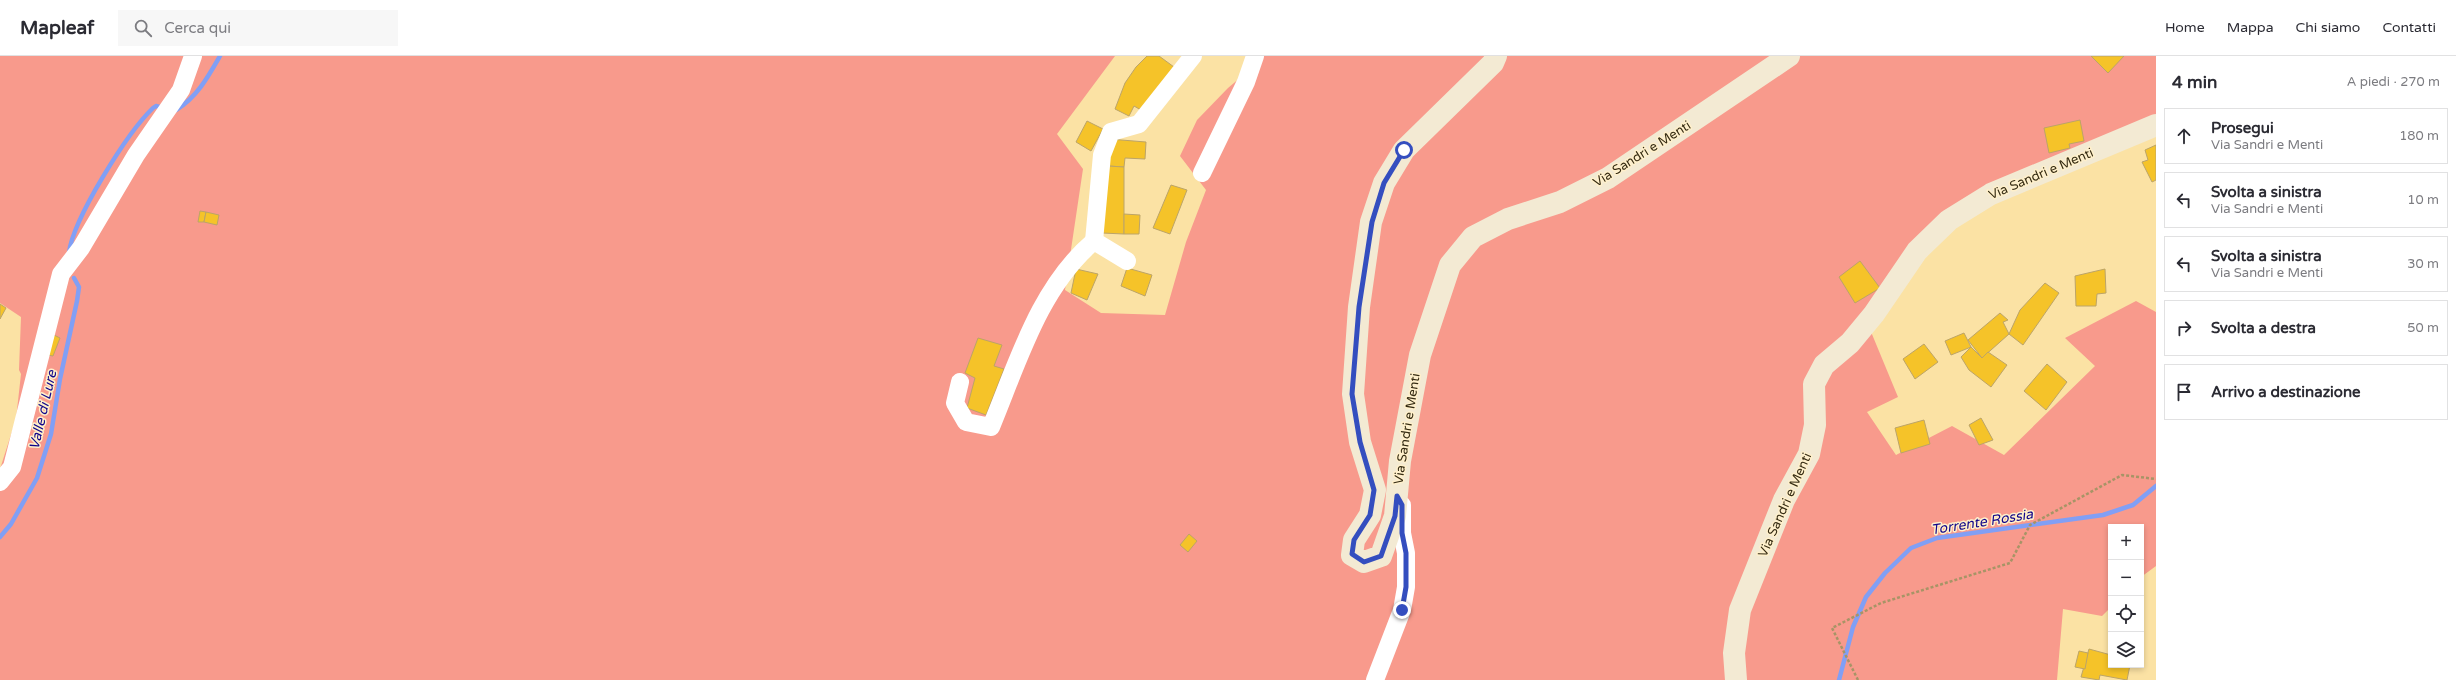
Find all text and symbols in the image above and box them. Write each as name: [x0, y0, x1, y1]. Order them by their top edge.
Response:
search box: [118, 10, 398, 46]
text: Mapleaf: [20, 17, 94, 39]
icon: search: [132, 17, 154, 39]
text: Cerca qui: [164, 19, 231, 37]
text: Home: [2165, 19, 2205, 36]
text: Mappa: [2227, 19, 2274, 36]
text: Chi siamo: [2296, 19, 2360, 36]
text: Contatti: [2382, 19, 2436, 36]
text: 4 min: [2172, 72, 2217, 93]
text: A piedi · 270 m: [2347, 74, 2440, 90]
street label: Via Sandri e Menti: [1590, 117, 1694, 191]
text: Prosegui: [2211, 119, 2274, 137]
icon: ahead: [2173, 125, 2195, 147]
text: 180 m: [2399, 128, 2439, 144]
text: Via Sandri e Menti: [2211, 137, 2323, 153]
route start: [1395, 141, 1413, 159]
street label: Via Sandri e Menti: [1986, 145, 2096, 203]
text: Svolta a sinistra: [2211, 183, 2322, 201]
icon: left: [2173, 189, 2195, 211]
text: 10 m: [2407, 192, 2439, 208]
text: Via Sandri e Menti: [2211, 201, 2323, 217]
text: Svolta a sinistra: [2211, 247, 2322, 265]
icon: left: [2173, 253, 2195, 275]
text: 30 m: [2407, 256, 2439, 272]
text: Via Sandri e Menti: [2211, 265, 2323, 281]
icon: right: [2173, 317, 2195, 339]
text: Svolta a destra: [2211, 319, 2316, 337]
text: 50 m: [2407, 320, 2439, 336]
water label: Valle di Lure: [26, 368, 61, 451]
street label: Via Sandri e Menti: [1390, 372, 1424, 486]
icon: arrive: [2173, 381, 2195, 403]
text: Arrivo a destinazione: [2211, 383, 2361, 401]
street label: Via Sandri e Menti: [1755, 450, 1815, 560]
water label: Torrente Rossia: [1930, 505, 2035, 538]
map controls: [2108, 524, 2144, 668]
button: +: [2108, 524, 2144, 560]
button: −: [2108, 560, 2144, 596]
button: locate: [2108, 596, 2144, 632]
route end: [1393, 601, 1411, 619]
button: layers: [2108, 632, 2144, 668]

